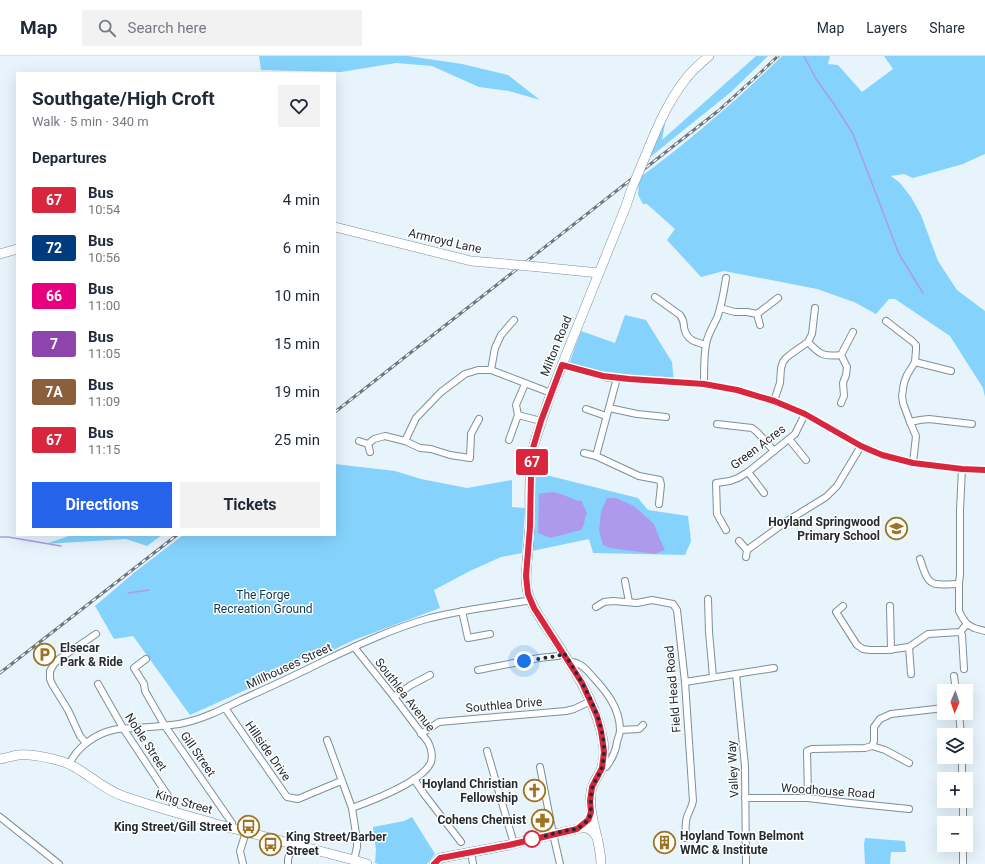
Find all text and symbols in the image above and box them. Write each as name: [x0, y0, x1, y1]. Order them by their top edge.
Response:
search box: [82, 10, 362, 46]
text: Map: [20, 16, 58, 39]
icon: search: [96, 17, 118, 39]
text: Search here: [128, 19, 206, 37]
text: Map: [817, 20, 844, 36]
text: Layers: [866, 20, 907, 36]
text: Share: [929, 20, 965, 36]
button: heart: [278, 85, 320, 127]
text: Southgate/High Croft: [32, 87, 215, 110]
text: Walk · 5 min · 340 m: [32, 114, 149, 129]
text: Departures: [32, 149, 107, 167]
text: Bus: [88, 184, 114, 202]
text: 4 min: [283, 191, 320, 209]
text: 67: [46, 192, 62, 208]
text: 10:54: [88, 202, 120, 217]
street label: Armroyd Lane: [407, 226, 483, 256]
text: Bus: [88, 232, 114, 250]
text: 6 min: [283, 239, 320, 257]
text: 72: [46, 240, 62, 256]
text: 10:56: [88, 250, 120, 265]
text: Bus: [88, 280, 114, 298]
text: 10 min: [274, 287, 320, 305]
text: 66: [46, 288, 62, 304]
text: 11:00: [88, 298, 120, 313]
street label: Milton Road: [538, 314, 574, 378]
text: Bus: [88, 328, 114, 346]
text: 15 min: [274, 335, 320, 353]
text: 7: [50, 336, 58, 352]
text: 11:05: [88, 346, 120, 361]
text: Bus: [88, 376, 114, 394]
text: 19 min: [274, 383, 320, 401]
text: 7A: [45, 384, 63, 400]
text: 11:09: [88, 394, 120, 409]
street label: Green Acres: [728, 422, 788, 472]
text: Bus: [88, 424, 114, 442]
text: 25 min: [274, 431, 320, 449]
text: 67: [46, 432, 62, 448]
text: 11:15: [88, 442, 120, 457]
line badge: 67: [514, 449, 550, 475]
text: 67: [524, 454, 540, 470]
button: Directions: [32, 482, 172, 528]
button: Tickets: [180, 482, 320, 528]
place label: Hoyland Springwood Primary School: [768, 515, 880, 543]
school or university icon: Hoyland Springwood Primary School: [883, 516, 909, 542]
park label: The Forge Recreation Ground: [213, 588, 313, 616]
street label: Millhouses Street: [244, 640, 334, 692]
place label: Elsecar Park & Ride: [60, 641, 123, 669]
parking icon: Elsecar Park & Ride: [32, 642, 58, 668]
street label: Field Head Road: [662, 645, 684, 733]
your location: [514, 651, 534, 671]
street label: Southlea Avenue: [372, 656, 438, 734]
north arrow: [937, 684, 973, 720]
map controls: [937, 684, 973, 852]
street label: Southlea Drive: [465, 695, 543, 715]
street label: Noble Street: [122, 710, 170, 774]
street label: Hillside Drive: [242, 719, 294, 783]
button: layers: [937, 728, 973, 764]
street label: Gill Street: [177, 729, 219, 779]
street label: Valley Way: [724, 740, 741, 798]
button: +: [937, 772, 973, 808]
place label: Hoyland Christian Fellowship: [422, 777, 518, 805]
church icon: Hoyland Christian Fellowship: [521, 778, 547, 804]
street label: Woodhouse Road: [781, 781, 875, 801]
street label: King Street: [154, 787, 214, 817]
pharmacy icon: Cohens Chemist: [529, 807, 555, 833]
place label: Cohens Chemist: [437, 813, 526, 827]
bus stop icon: King Street/Gill Street: [235, 814, 261, 840]
button: −: [937, 816, 973, 852]
place label: King Street/Gill Street: [114, 820, 232, 834]
place label: Hoyland Town Belmont WMC & Institute: [680, 829, 804, 857]
place label: King Street/Barber Street: [286, 830, 387, 858]
unlabelled marker: [523, 830, 541, 848]
building icon: Hoyland Town Belmont WMC & Institute: [652, 830, 678, 856]
bus stop icon: King Street/Barber Street: [258, 831, 284, 857]

